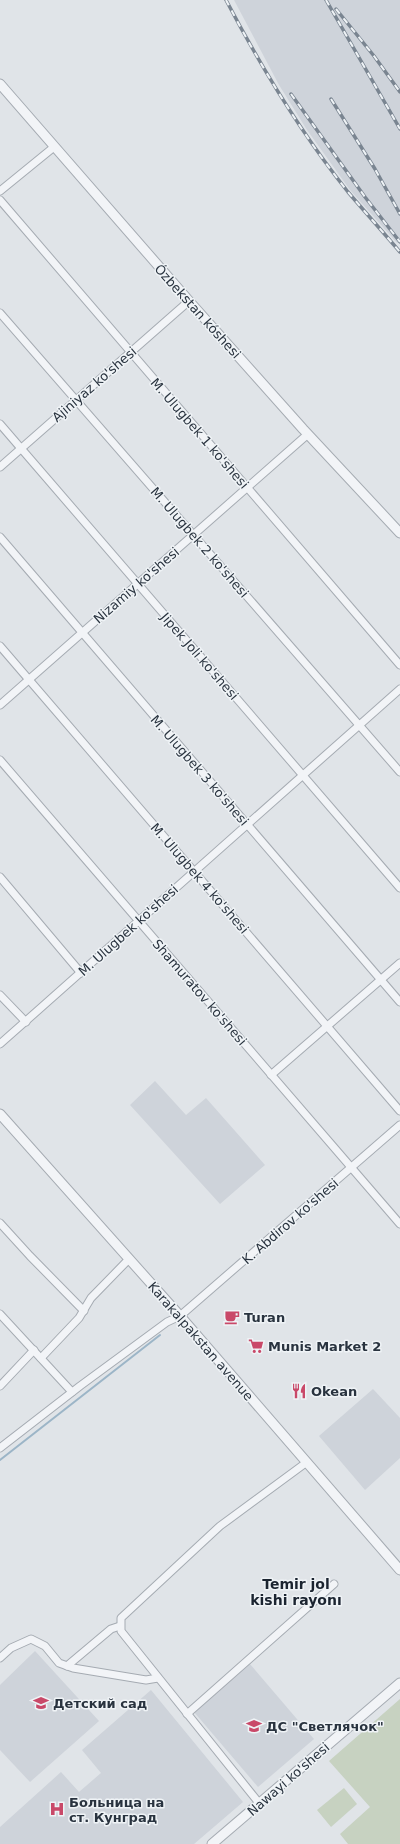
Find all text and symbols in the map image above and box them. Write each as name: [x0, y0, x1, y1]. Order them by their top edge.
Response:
street label: Ózbekstan kóshesi: [151, 261, 244, 361]
street label: Ajiniyaz ko'shesi: [49, 344, 139, 425]
street label: M. Ulugbek 1 ko'shesi: [148, 375, 252, 492]
street label: M. Ulugbek 2 ko'shesi: [148, 484, 252, 601]
street label: Nizamiy ko'shesi: [91, 544, 182, 627]
street label: Jipek Joli ko'shesi: [157, 609, 242, 703]
street label: M. Ulugbek 3 ko'shesi: [148, 712, 252, 829]
street label: M. Ulugbek 4 ko'shesi: [148, 820, 252, 937]
street label: M. Ulugbek ko'shesi: [75, 882, 181, 979]
street label: Shamuratov ko'shesi: [149, 936, 250, 1048]
street label: K. Abdirov ko'shesi: [239, 1175, 342, 1267]
street label: Karakalpakstan avenue: [145, 1279, 256, 1404]
cafe icon: Turan: [223, 1308, 241, 1326]
place label: Turan: [244, 1310, 285, 1325]
supermarket icon: Munis Market 2: [247, 1337, 265, 1355]
place label: Munis Market 2: [268, 1339, 381, 1354]
restaurant icon: Okean: [290, 1382, 308, 1400]
place label: Okean: [311, 1384, 357, 1399]
district label: Temir jol kishi rayonı: [250, 1576, 342, 1608]
school or university icon: Детский сад: [32, 1694, 50, 1712]
place label: Детский сад: [53, 1696, 147, 1711]
school or university icon: ДС "Светлячок": [245, 1717, 263, 1735]
place label: ДС "Светлячок": [266, 1719, 384, 1734]
street label: Nawayi ko'shesi: [244, 1740, 332, 1819]
place label: Больница на ст. Кунград: [69, 1795, 164, 1825]
hospital icon: Больница на ст. Кунград: [48, 1800, 66, 1818]

